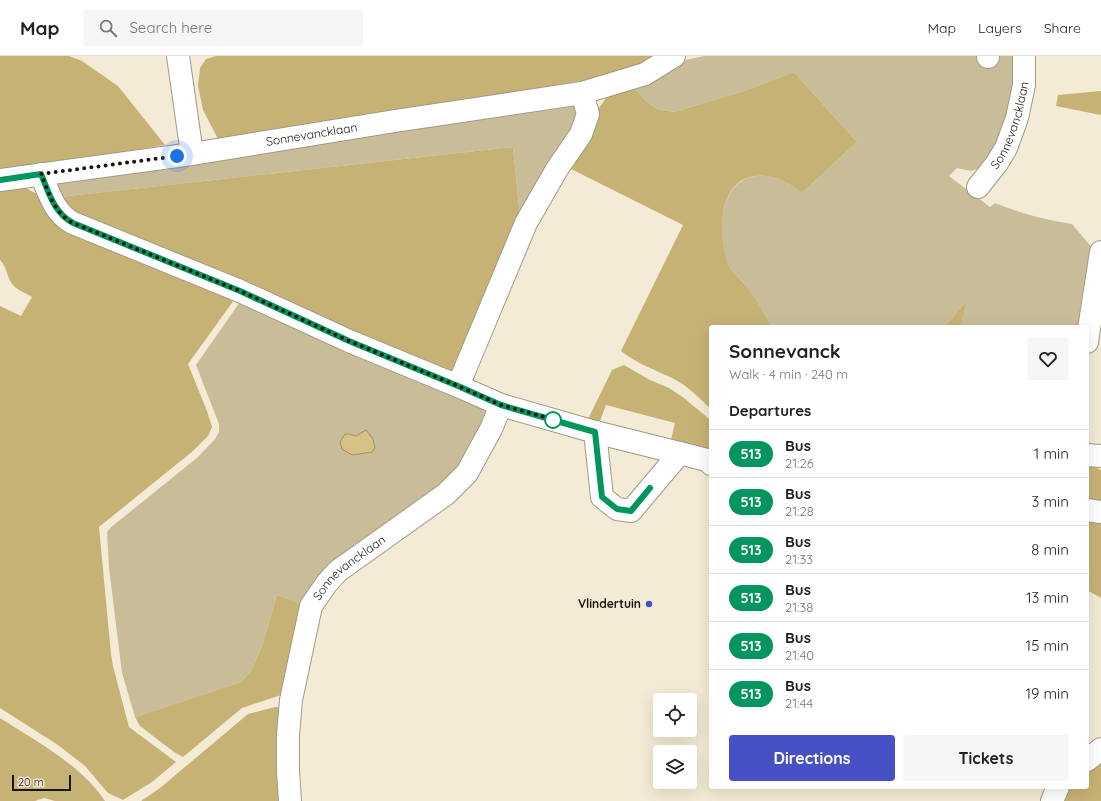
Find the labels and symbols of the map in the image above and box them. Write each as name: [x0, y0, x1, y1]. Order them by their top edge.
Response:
street label: Sonnevancklaan: [987, 80, 1032, 172]
street label: Sonnevancklaan: [265, 119, 358, 149]
your location: [167, 146, 187, 166]
unlabelled marker: [544, 411, 562, 429]
street label: Sonnevancklaan: [309, 532, 388, 603]
place label: Vlindertuin: [578, 596, 641, 611]
marker: Vlindertuin: [644, 599, 654, 609]
scale bar: [12, 773, 71, 792]

